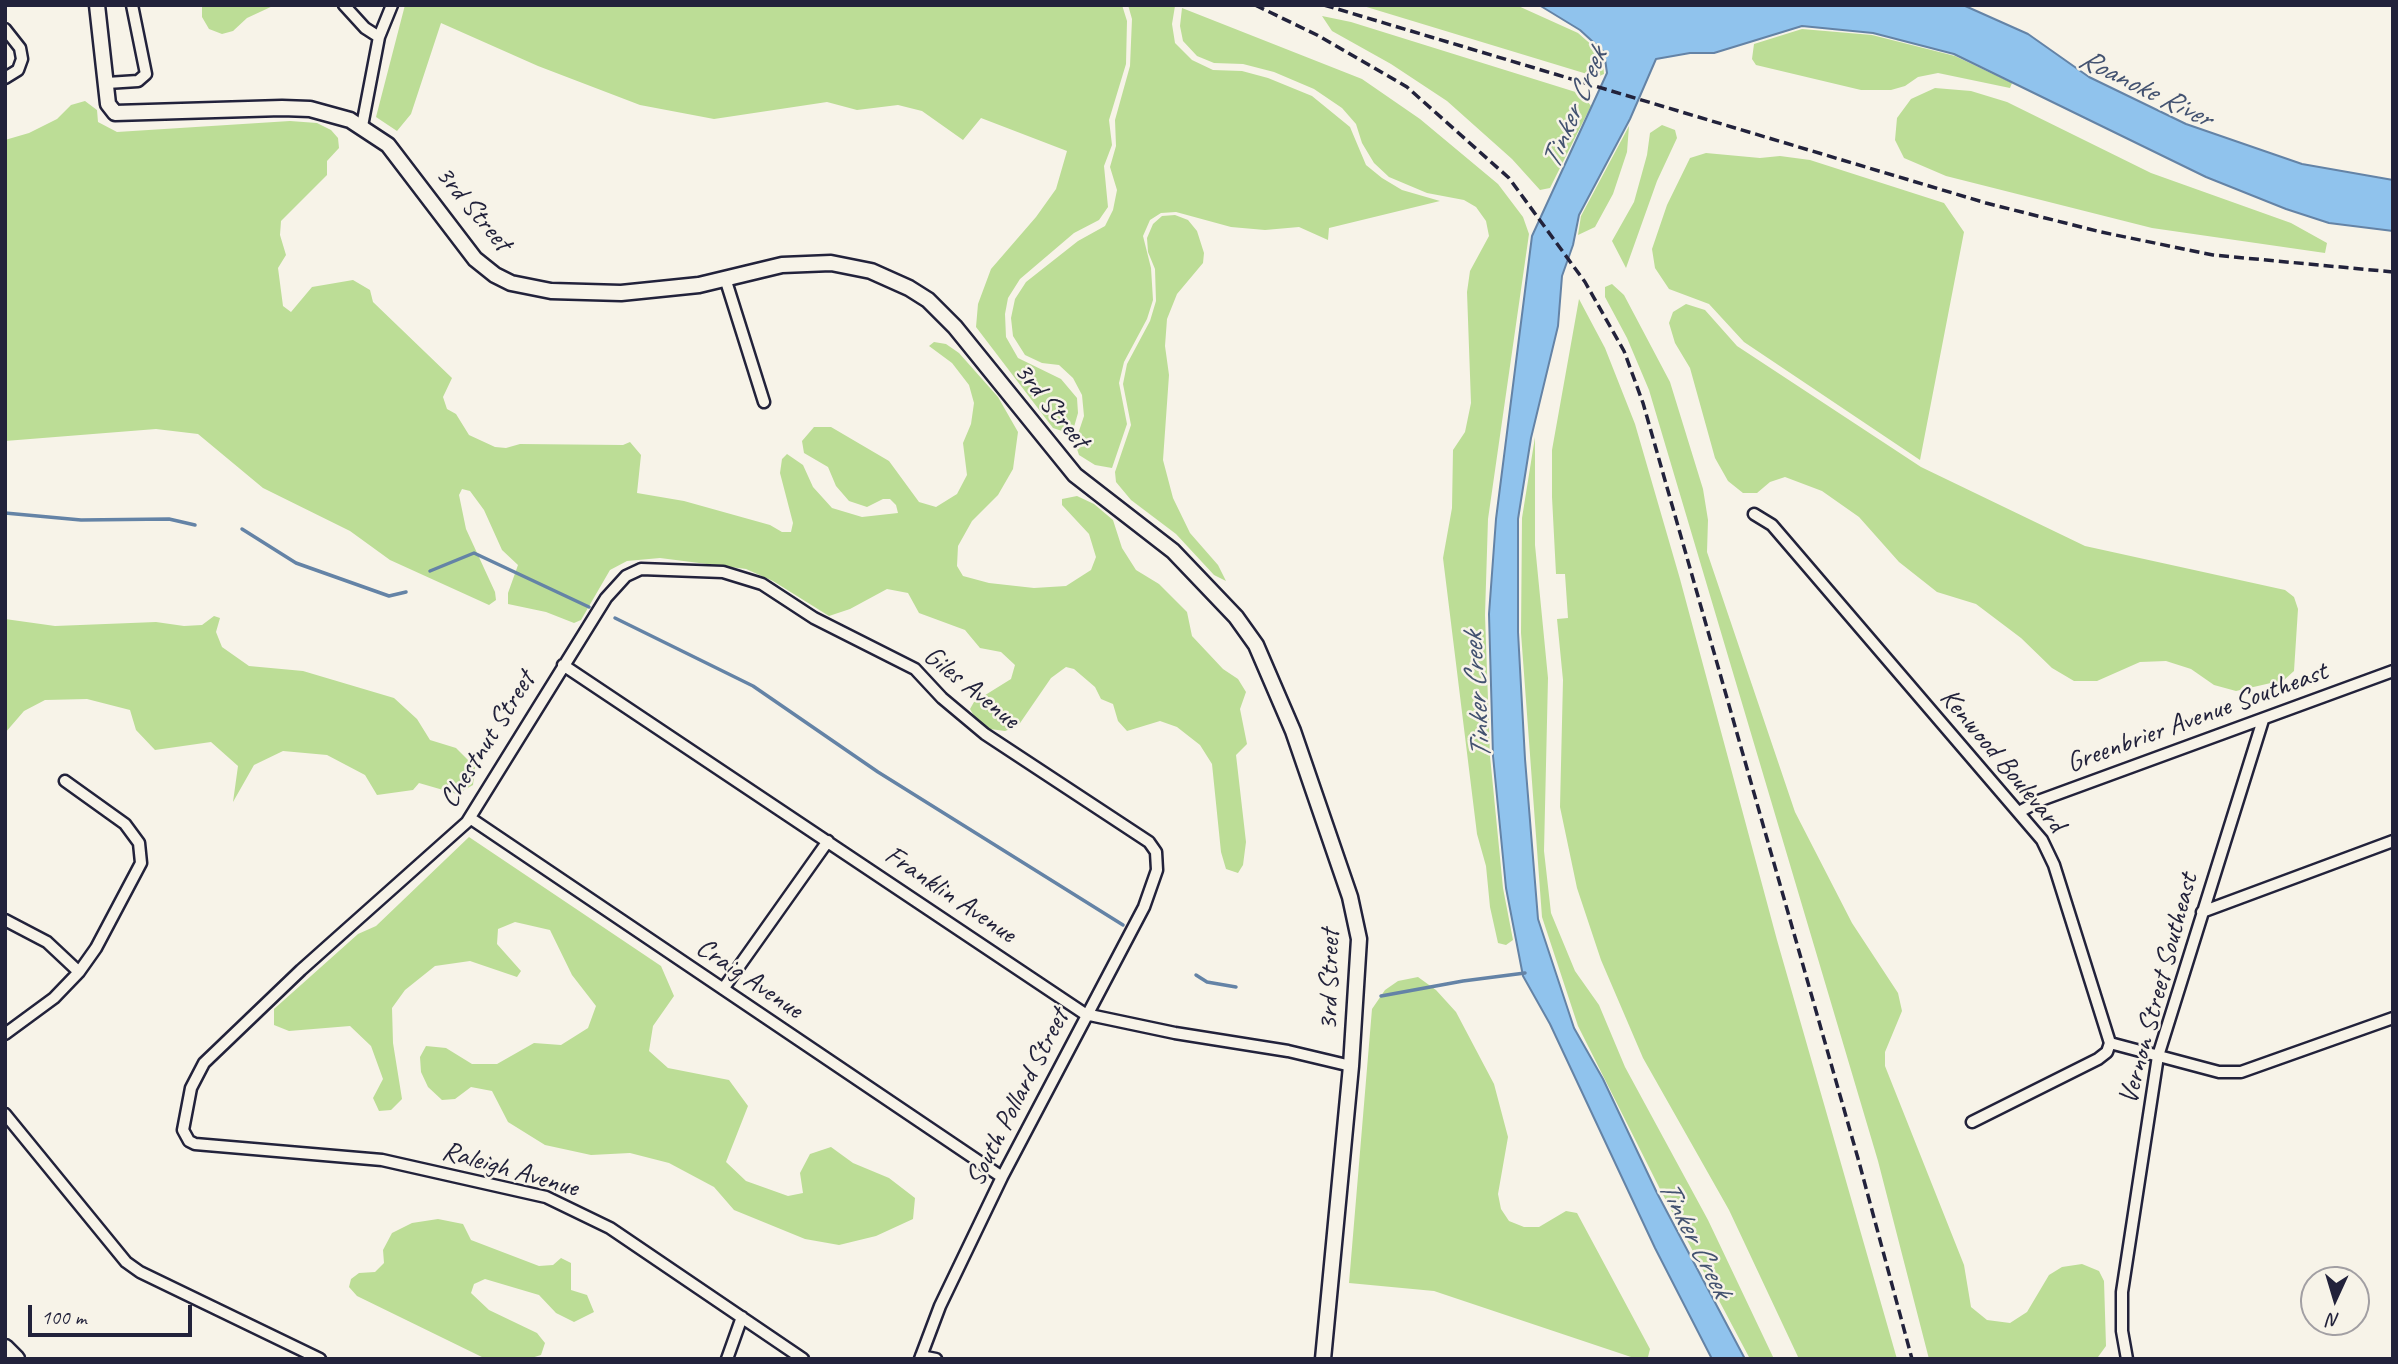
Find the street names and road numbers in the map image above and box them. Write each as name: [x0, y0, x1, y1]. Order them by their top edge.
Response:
street label: 3rd Street: [428, 159, 518, 259]
street label: 3rd Street: [1006, 356, 1096, 456]
street label: Giles Avenue: [916, 639, 1026, 737]
street label: Greenbrier Avenue Southeast: [2062, 655, 2332, 781]
street label: Chestnut Street: [433, 666, 543, 814]
street label: Kenwood Boulevard: [1932, 682, 2072, 840]
street label: Franklin Avenue: [878, 839, 1022, 951]
street label: Vernon Street Southeast: [2112, 870, 2206, 1108]
street label: 3rd Street: [1312, 929, 1348, 1031]
street label: Craig Avenue: [689, 931, 809, 1027]
street label: South Pollard Street: [959, 1004, 1077, 1192]
street label: Raleigh Avenue: [438, 1135, 582, 1205]

